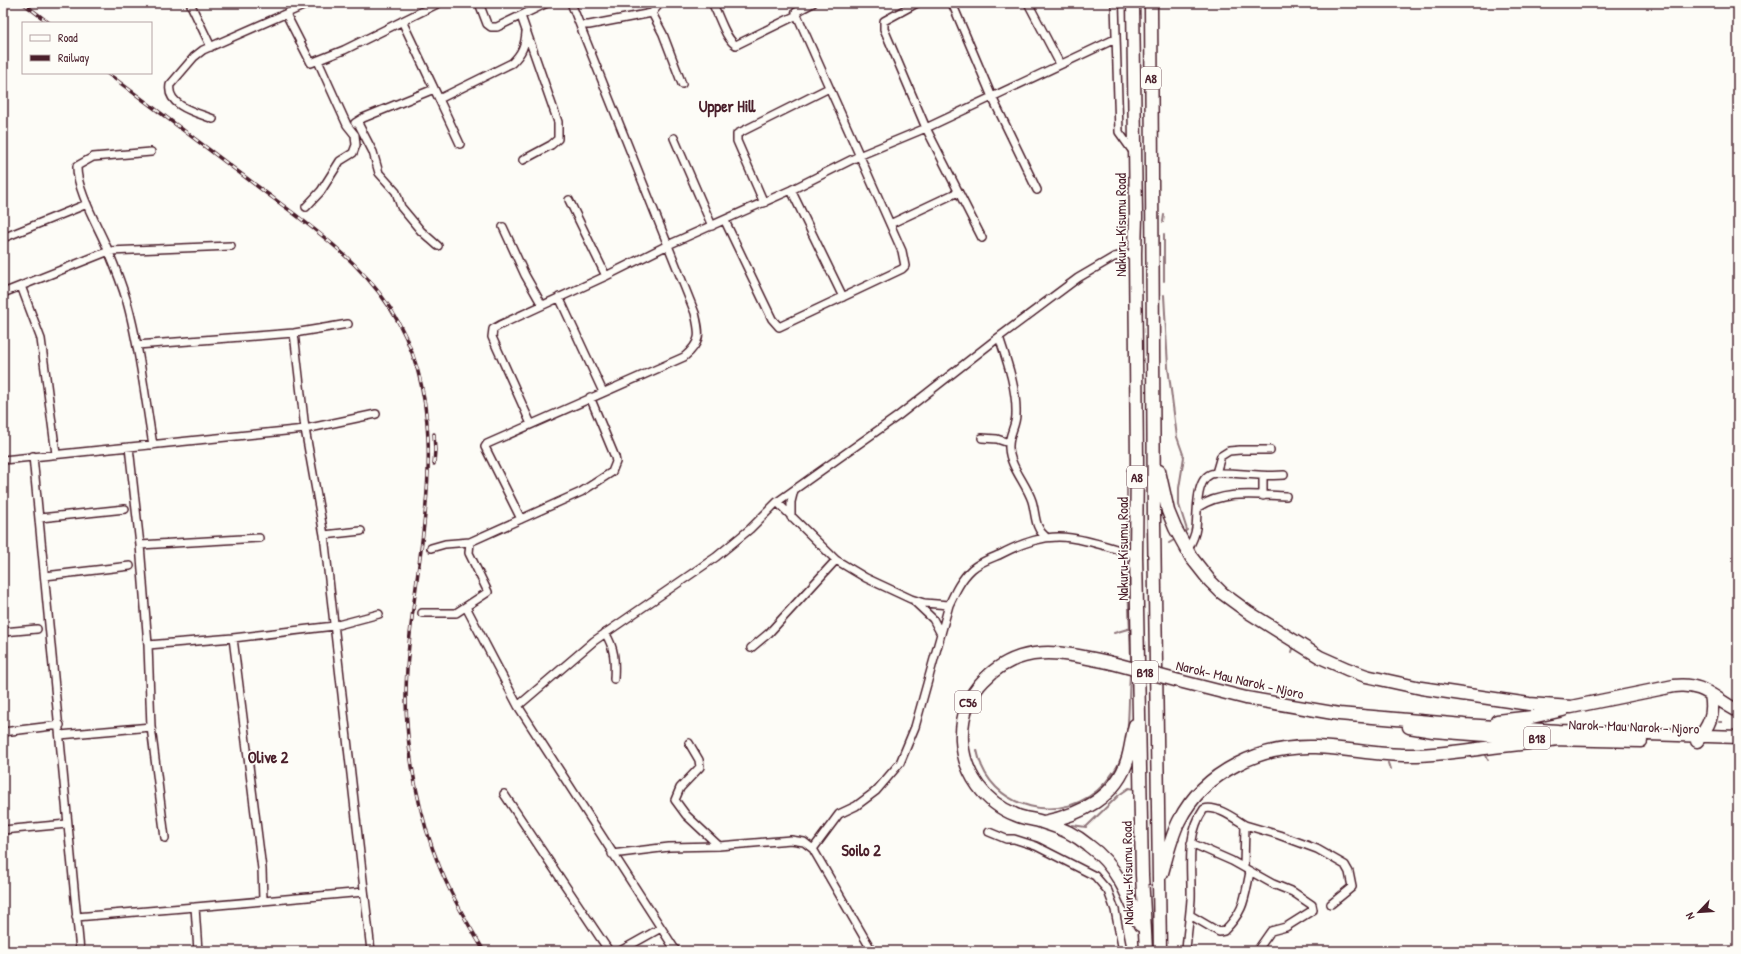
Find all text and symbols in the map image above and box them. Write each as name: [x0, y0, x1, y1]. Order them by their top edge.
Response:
legend: [22, 22, 152, 74]
text: Road: [58, 29, 78, 46]
text: Railway: [58, 49, 89, 66]
road number: A8: [1141, 67, 1161, 89]
district label: Upper Hill: [699, 95, 756, 118]
street label: Nakuru-Kisumu Road: [1111, 173, 1130, 277]
road number: A8: [1127, 466, 1147, 488]
street label: Nakuru-Kisumu Road: [1113, 497, 1132, 601]
street label: Narok- Mau Narok - Njoro: [1174, 655, 1306, 704]
road number: B18: [1132, 661, 1158, 683]
road number: C56: [955, 691, 981, 713]
street label: Narok- Mau Narok - Njoro: [1568, 714, 1700, 739]
road number: B18: [1524, 727, 1550, 749]
district label: Olive 2: [248, 746, 289, 768]
street label: Nakuru-Kisumu Road: [1117, 820, 1137, 925]
district label: Soilo 2: [841, 839, 881, 861]
north arrow: [1679, 892, 1719, 932]
text: N: [1682, 910, 1698, 922]

